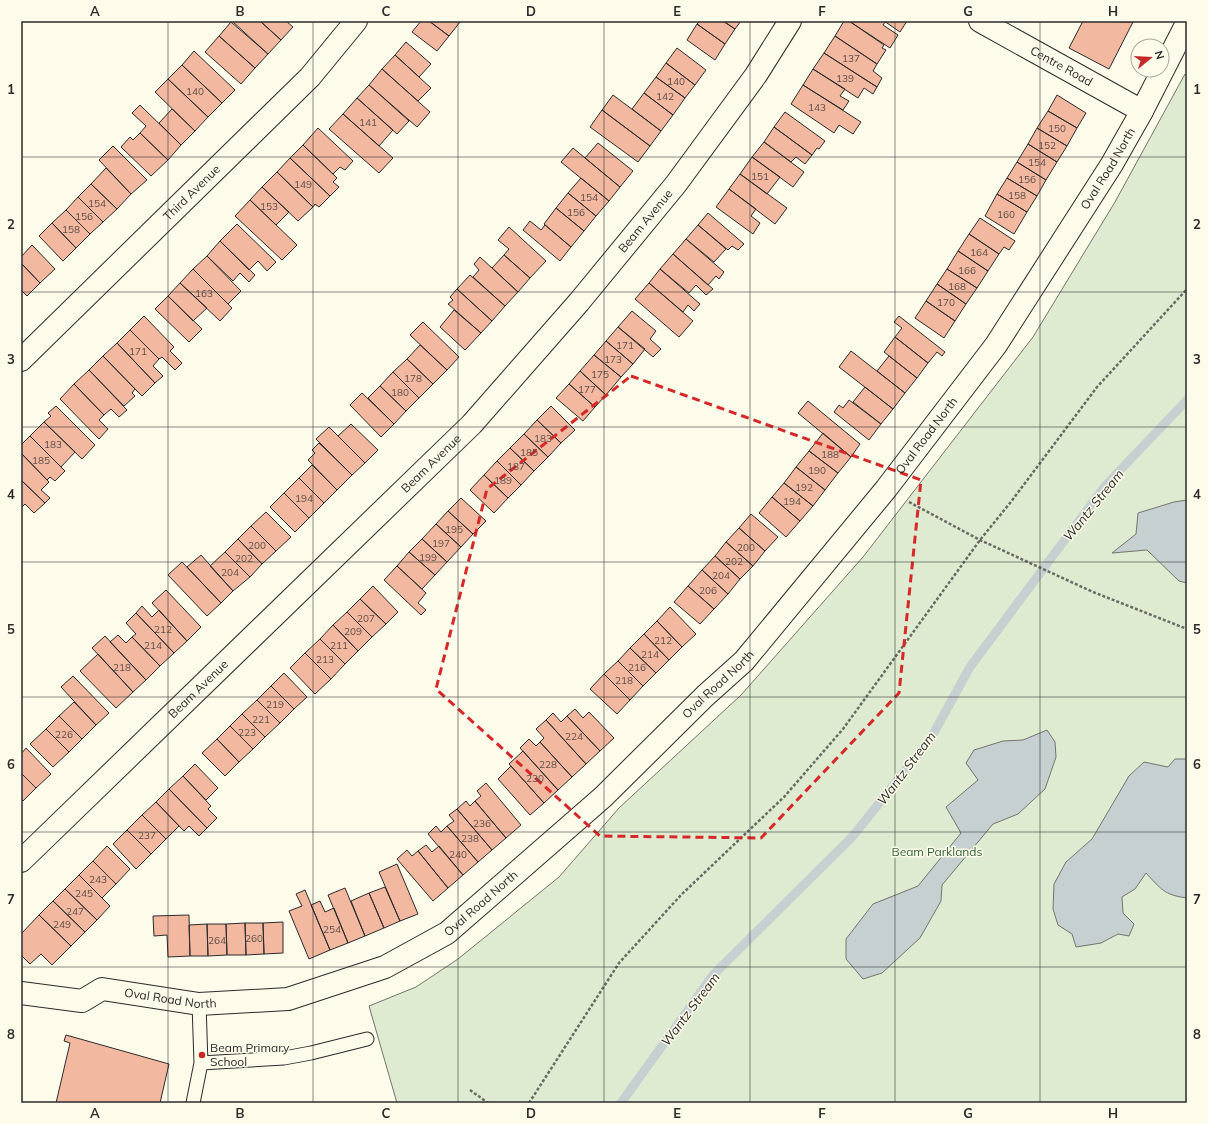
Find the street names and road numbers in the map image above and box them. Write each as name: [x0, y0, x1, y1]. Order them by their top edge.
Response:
street label: Centre Road: [1028, 42, 1095, 89]
street label: Oval Road North: [1077, 125, 1138, 212]
street label: Third Avenue: [160, 161, 223, 224]
street label: Beam Avenue: [615, 186, 676, 255]
street label: Oval Road North: [892, 394, 961, 477]
street label: Beam Avenue: [398, 431, 464, 496]
street label: Oval Road North: [679, 647, 757, 721]
street label: Beam Avenue: [165, 656, 231, 721]
street label: Oval Road North: [441, 867, 521, 939]
street label: Oval Road North: [123, 985, 217, 1011]

